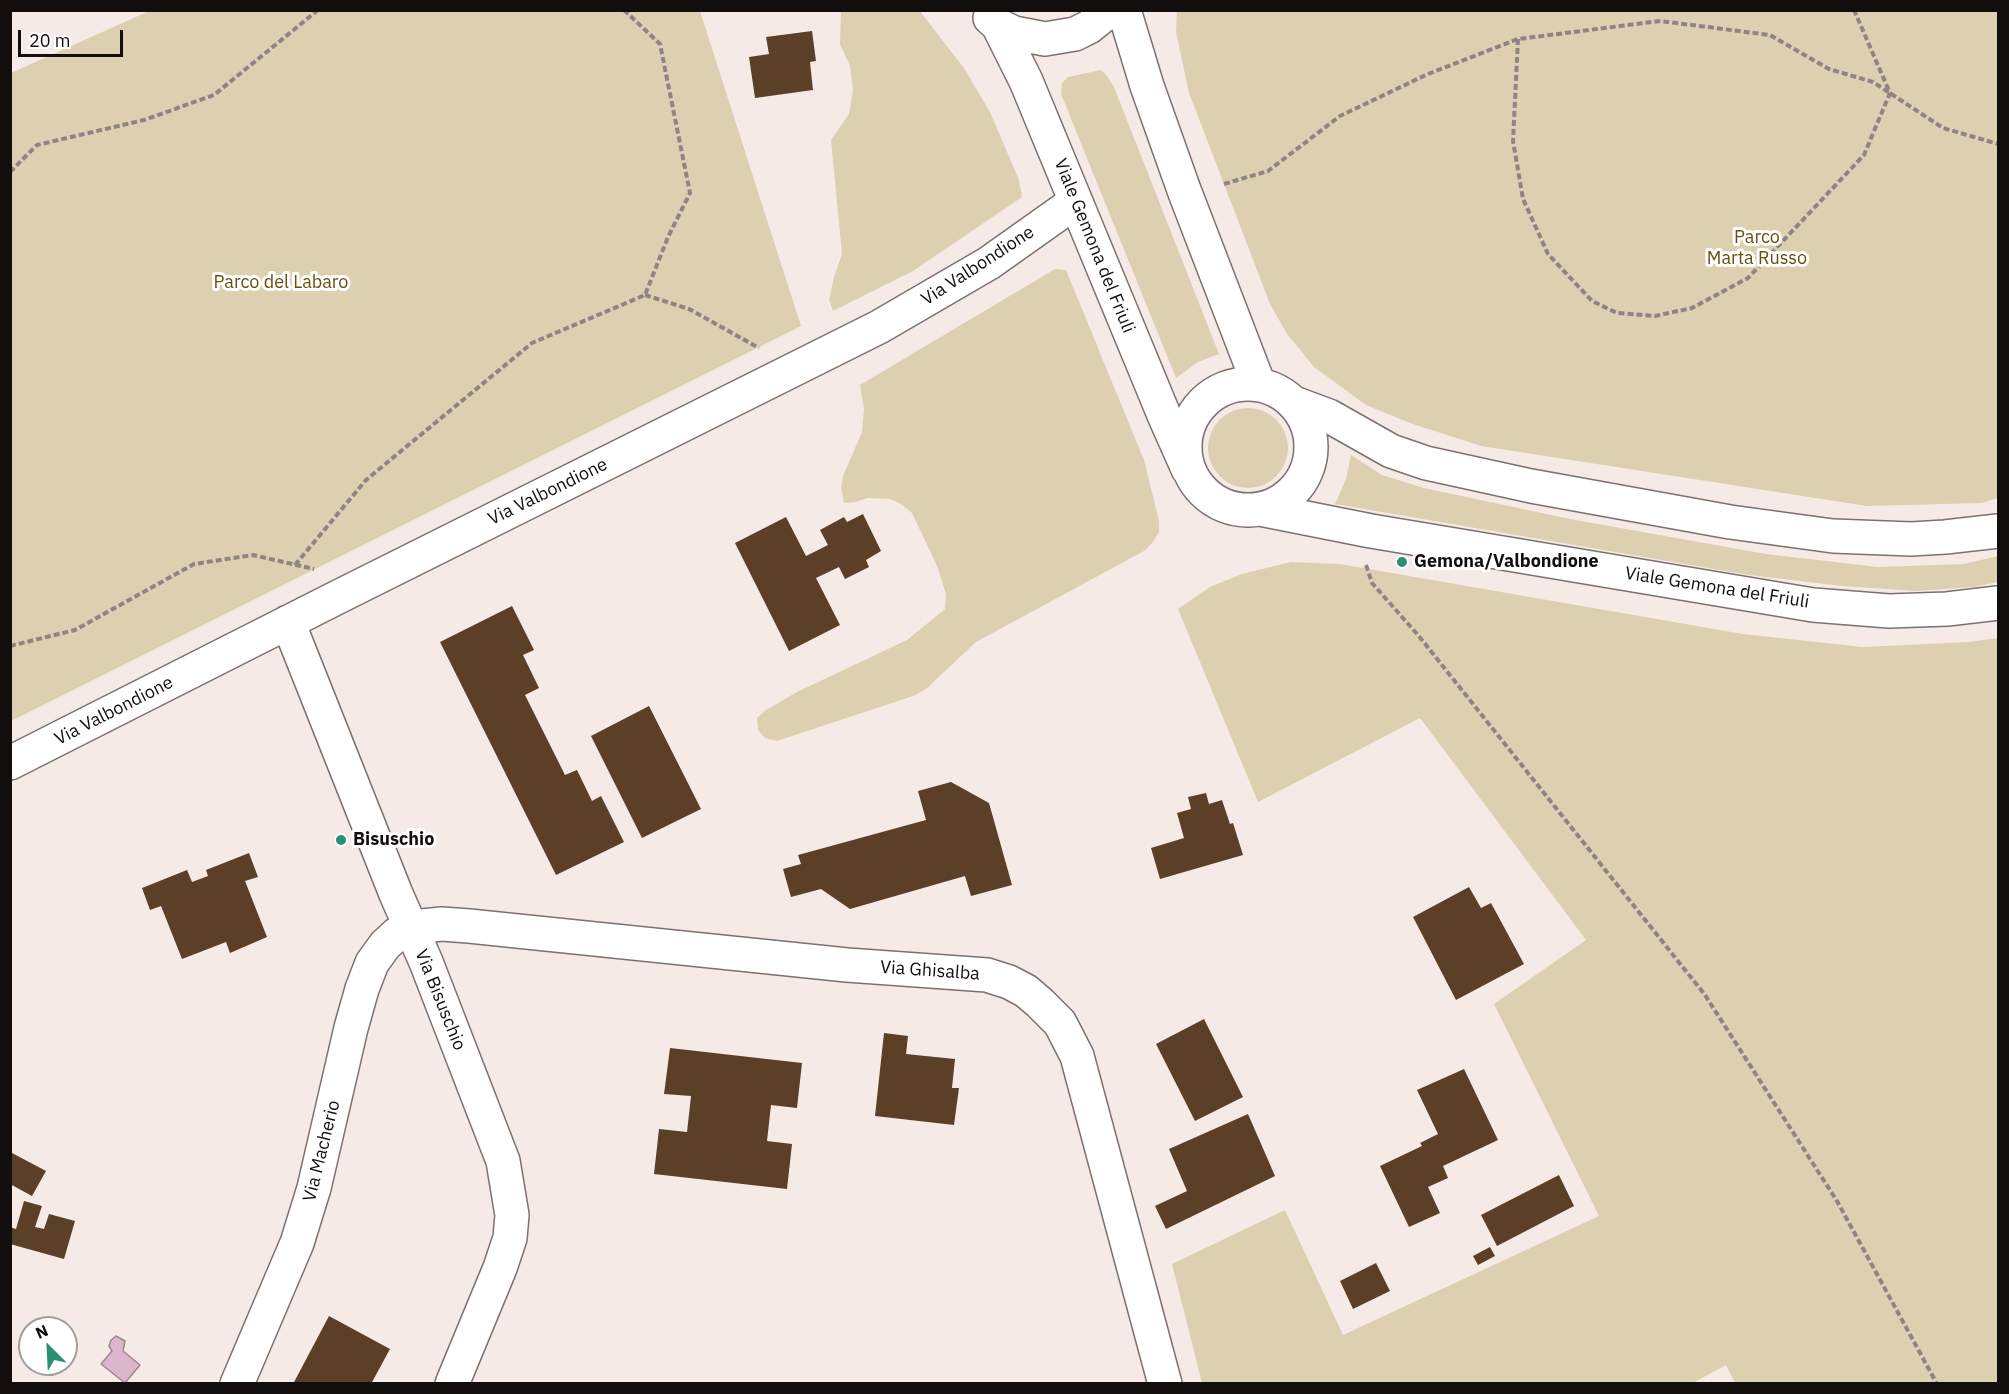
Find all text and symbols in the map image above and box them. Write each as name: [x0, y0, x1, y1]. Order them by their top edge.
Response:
scale bar: [21, 18, 126, 56]
text: 20 m: [29, 29, 71, 52]
street label: Viale Gemona del Friuli: [1049, 156, 1139, 336]
street label: Via Valbondione: [918, 222, 1038, 310]
park label: Parco Marta Russo: [1707, 227, 1807, 270]
park label: Parco del Labaro: [214, 272, 348, 294]
street label: Via Valbondione: [485, 454, 611, 530]
place label: Gemona/Valbondione: [1414, 551, 1599, 573]
marker: Gemona/Valbondione: [1395, 555, 1409, 569]
street label: Viale Gemona del Friuli: [1623, 563, 1811, 613]
street label: Via Valbondione: [51, 672, 177, 750]
place label: Bisuschio: [353, 829, 434, 851]
marker: Bisuschio: [334, 833, 348, 847]
street label: Via Bisuschio: [410, 946, 470, 1054]
street label: Via Ghisalba: [879, 957, 981, 985]
street label: Via Macherio: [299, 1098, 345, 1204]
north arrow: [18, 1316, 78, 1376]
text: N: [32, 1320, 51, 1343]

